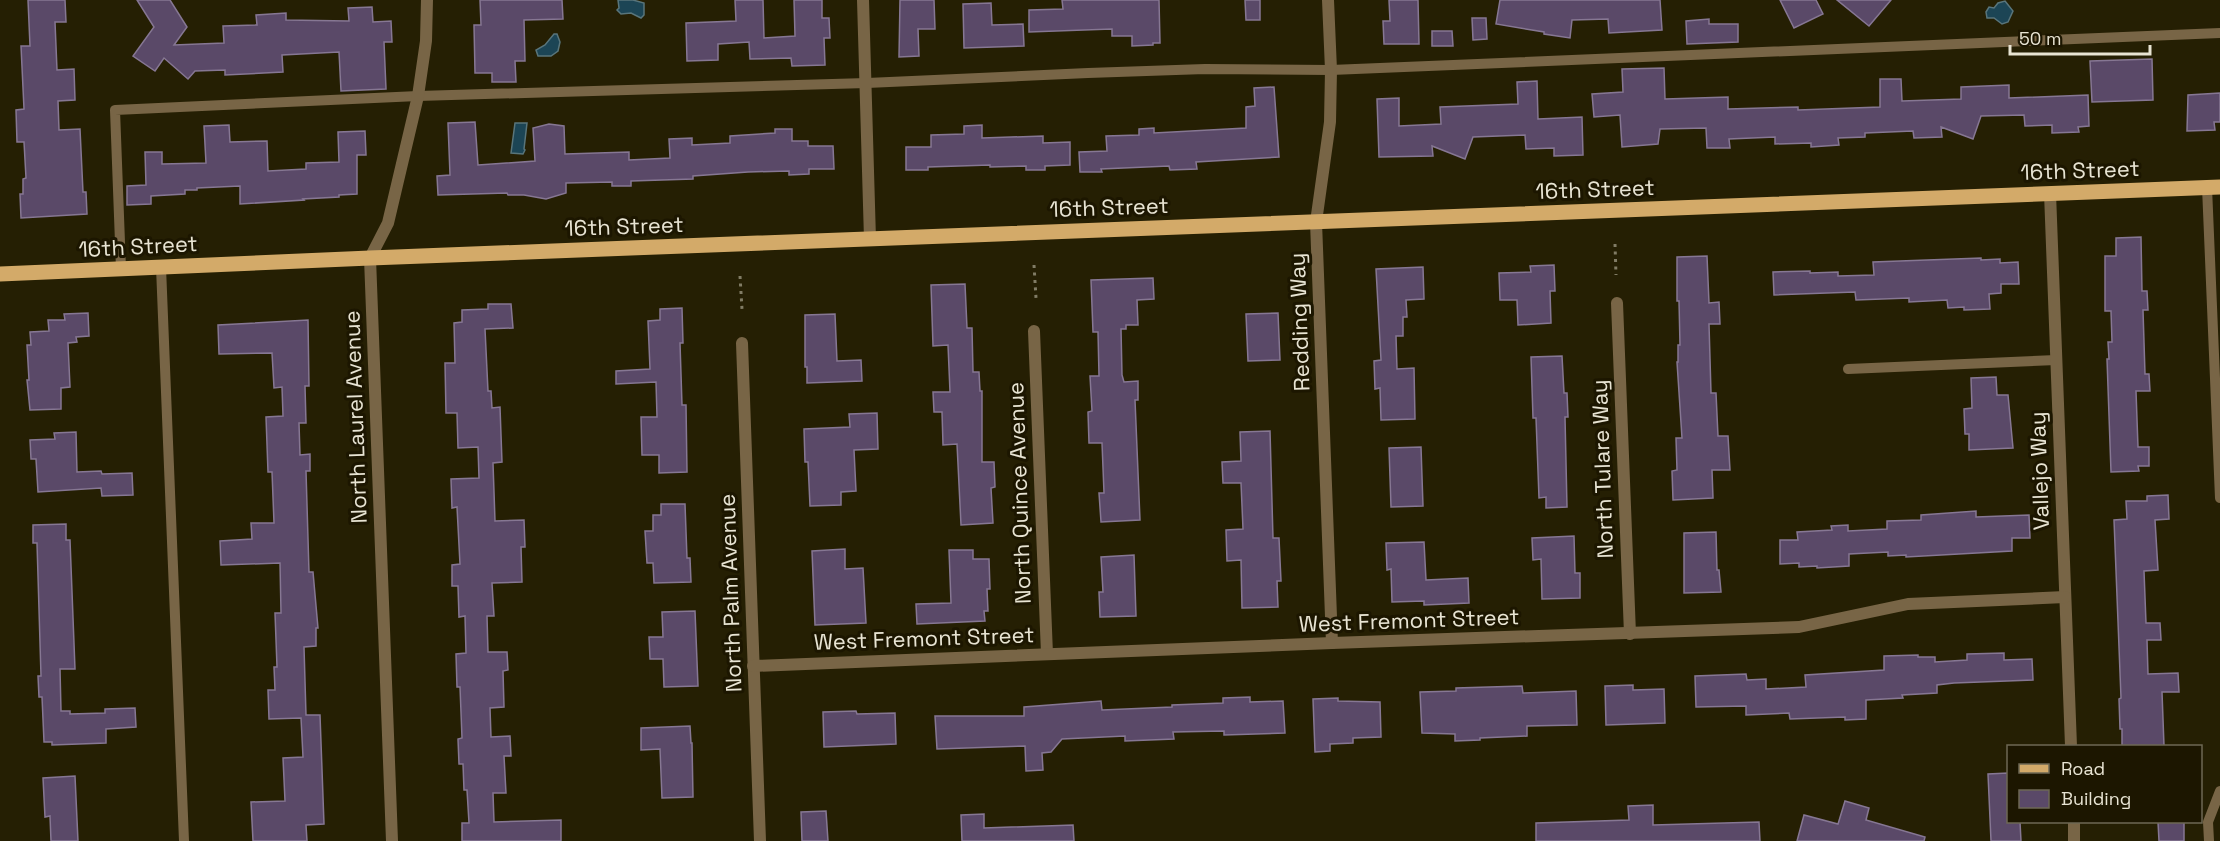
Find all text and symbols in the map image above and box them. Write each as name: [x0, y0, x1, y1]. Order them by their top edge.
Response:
scale bar: [2010, 18, 2150, 56]
text: 50 m: [2019, 27, 2061, 50]
street label: 16th Street: [2020, 154, 2140, 186]
street label: 16th Street: [1535, 173, 1655, 205]
street label: 16th Street: [1049, 191, 1169, 223]
street label: 16th Street: [564, 210, 684, 242]
street label: 16th Street: [78, 229, 198, 263]
street label: Redding Way: [1283, 252, 1315, 392]
street label: North Laurel Avenue: [337, 310, 373, 524]
street label: North Tulare Way: [1585, 379, 1619, 559]
street label: North Quince Avenue: [1001, 382, 1037, 604]
street label: Vallejo Way: [2023, 411, 2055, 531]
street label: North Palm Avenue: [713, 493, 747, 693]
street label: West Fremont Street: [1298, 602, 1520, 638]
street label: West Fremont Street: [813, 620, 1035, 656]
legend: [2007, 745, 2202, 823]
text: Road: [2061, 757, 2105, 780]
text: Building: [2061, 787, 2131, 810]

